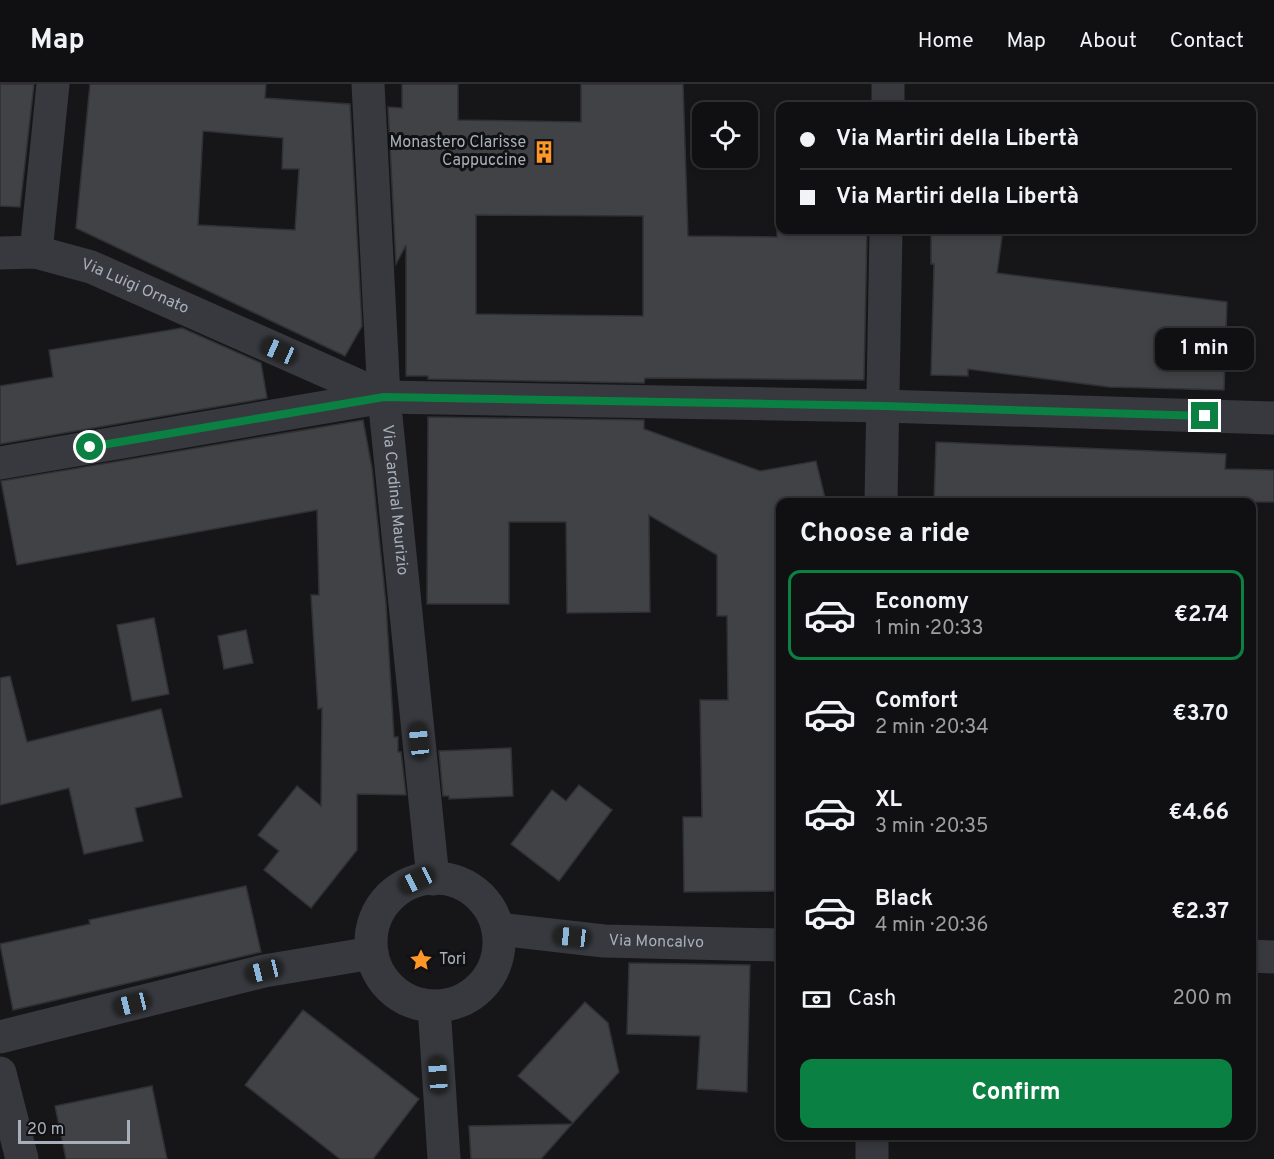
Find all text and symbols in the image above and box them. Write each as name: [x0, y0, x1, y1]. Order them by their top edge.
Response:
text: Map: [30, 23, 85, 59]
text: Home: [918, 28, 974, 55]
text: Map: [1007, 28, 1046, 55]
text: About: [1079, 28, 1137, 55]
text: Contact: [1170, 28, 1244, 55]
map controls: [692, 102, 758, 168]
button: locate: [692, 102, 758, 168]
text: Via Martiri della Libertà: [836, 126, 1079, 153]
place label: Monastero Clarisse Cappuccine: [389, 133, 526, 171]
building icon: Monastero Clarisse Cappuccine: [531, 139, 557, 165]
text: Via Martiri della Libertà: [836, 184, 1079, 211]
street label: Via Luigi Ornato: [79, 255, 192, 319]
callout: 1 min: [1156, 329, 1254, 371]
car: [259, 335, 299, 367]
text: 1 min: [1180, 336, 1229, 362]
route end: [1191, 402, 1218, 429]
street label: Via Cardinal Maurizio: [377, 424, 412, 576]
route start: [76, 433, 103, 460]
text: Choose a ride: [800, 517, 970, 551]
icon: car: [803, 588, 857, 642]
text: Economy: [875, 589, 969, 616]
text: €2.74: [1174, 602, 1229, 629]
text: 1 min · 20:33: [875, 616, 984, 642]
icon: car: [803, 687, 857, 741]
text: Comfort: [875, 688, 958, 715]
text: €3.70: [1173, 701, 1229, 728]
text: 2 min · 20:34: [875, 715, 989, 741]
car: [408, 722, 430, 760]
icon: car: [803, 786, 857, 840]
text: XL: [875, 787, 902, 814]
text: €4.66: [1169, 800, 1229, 827]
text: 3 min · 20:35: [875, 814, 988, 840]
car: [397, 864, 437, 896]
icon: car: [803, 885, 857, 939]
text: Black: [875, 886, 933, 913]
text: €2.37: [1172, 899, 1229, 926]
text: 4 min · 20:36: [875, 913, 988, 939]
car: [553, 926, 591, 948]
street label: Via Moncalvo: [608, 931, 704, 953]
place icon: Tori: [408, 947, 434, 973]
place label: Tori: [439, 950, 466, 970]
car: [244, 958, 284, 984]
icon: cash: [800, 983, 833, 1016]
text: Cash: [848, 986, 897, 1013]
text: 200 m: [1173, 986, 1232, 1012]
car: [112, 991, 152, 1017]
car: [428, 1056, 448, 1094]
button: Confirm: [800, 1059, 1232, 1128]
scale bar: [18, 1117, 130, 1144]
text: 20 m: [27, 1120, 64, 1140]

